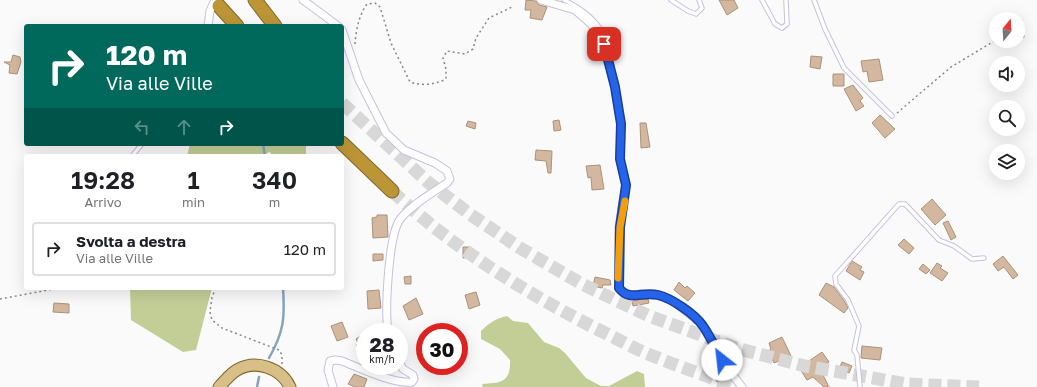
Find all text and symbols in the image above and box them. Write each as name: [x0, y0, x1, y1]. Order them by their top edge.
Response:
north arrow: [989, 12, 1025, 48]
map controls: [989, 12, 1025, 180]
pin: [587, 27, 621, 61]
icon: arrive: [593, 33, 615, 55]
text: 120 m: [106, 38, 187, 71]
icon: right: [40, 40, 92, 92]
button: sound: [989, 56, 1025, 92]
text: Via alle Ville: [106, 72, 213, 94]
button: search: [989, 100, 1025, 136]
icon: left: [131, 116, 153, 138]
icon: ahead: [173, 116, 195, 138]
icon: right: [215, 116, 237, 138]
button: layers: [989, 144, 1025, 180]
text: 19:28: [71, 165, 135, 194]
text: 1: [187, 165, 200, 194]
text: 340: [252, 165, 297, 194]
text: Arrivo: [84, 194, 122, 210]
text: min: [182, 194, 205, 210]
text: m: [269, 194, 280, 210]
text: Svolta a destra: [76, 232, 186, 250]
icon: right: [42, 238, 64, 260]
text: 120 m: [284, 240, 326, 258]
text: Via alle Ville: [76, 250, 153, 266]
speed limit sign: 30: [416, 323, 468, 375]
text: 28: [369, 332, 394, 356]
position arrow: [701, 339, 743, 381]
text: km/h: [369, 353, 395, 365]

